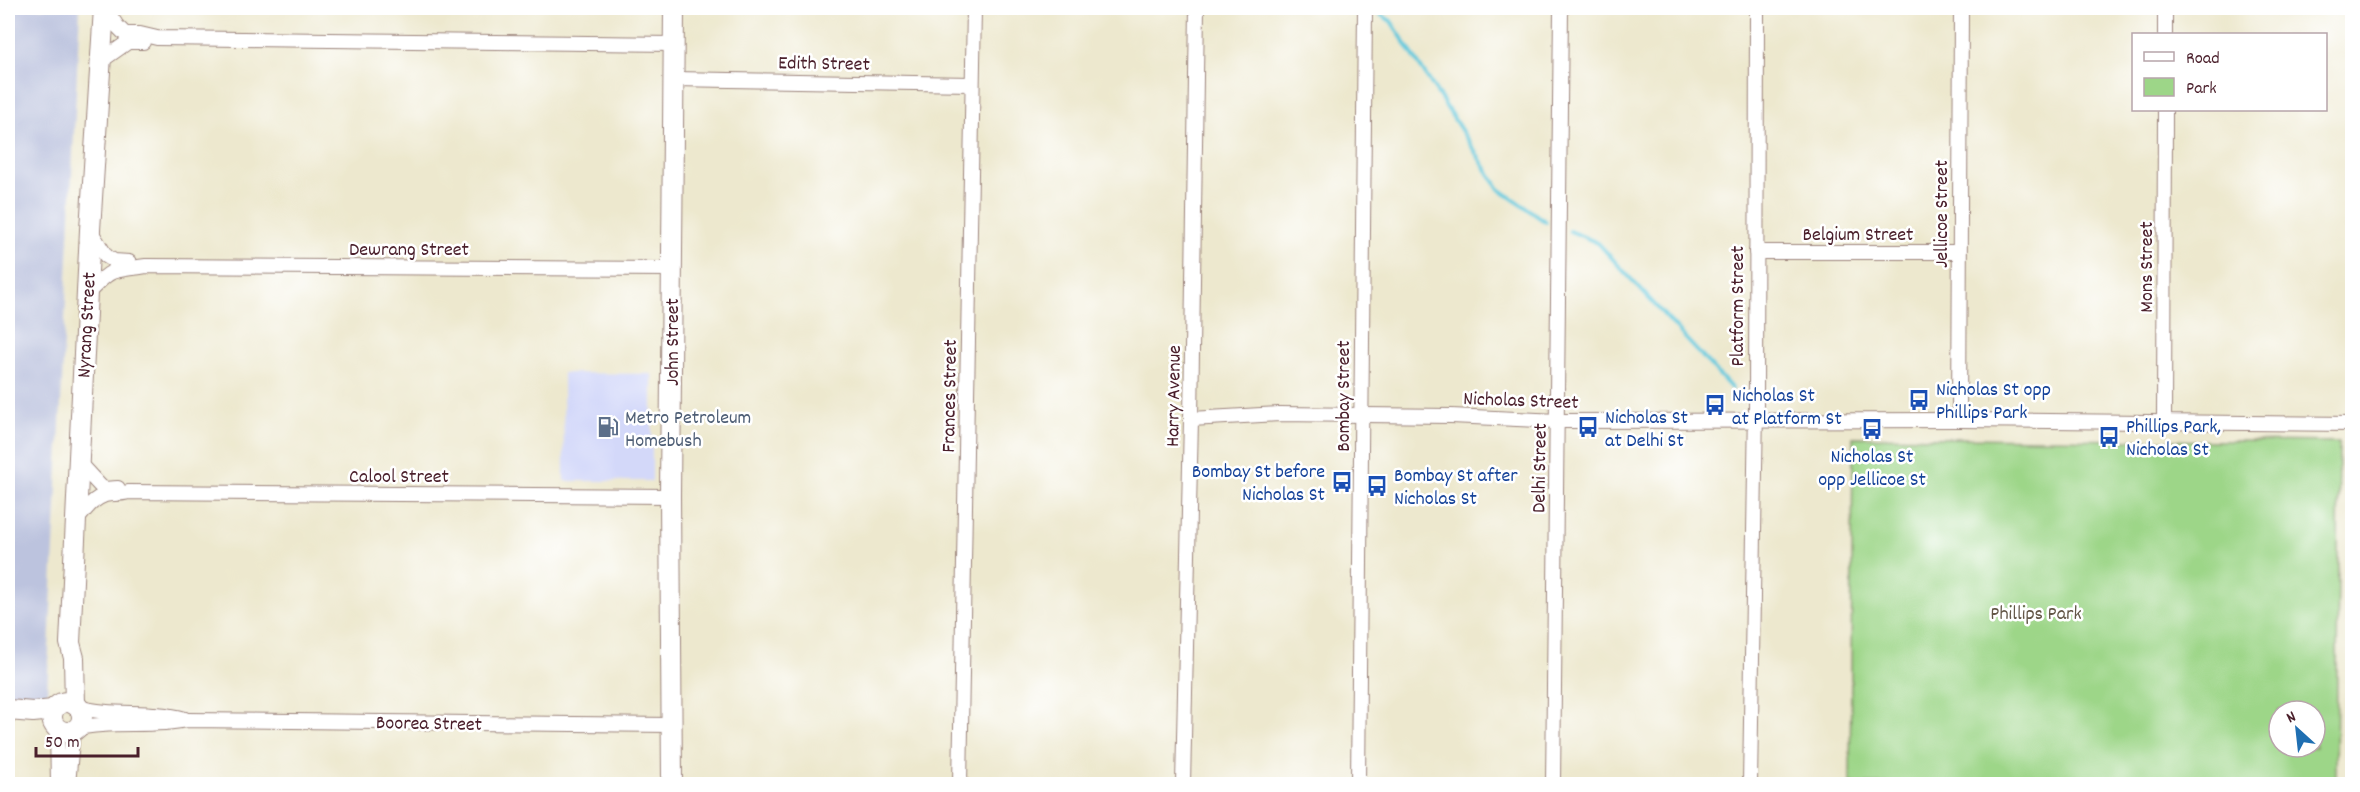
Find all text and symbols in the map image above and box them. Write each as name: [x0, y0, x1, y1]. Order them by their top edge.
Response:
legend: [2132, 33, 2327, 111]
text: Road: [2186, 47, 2220, 72]
street label: Edith Street: [778, 50, 870, 80]
text: Park: [2186, 77, 2217, 102]
street label: Jellicoe Street: [1929, 160, 1957, 268]
street label: Mons Street: [2134, 221, 2162, 313]
street label: Belgium Street: [1803, 222, 1914, 250]
street label: Dewrang Street: [349, 237, 469, 265]
street label: Platform Street: [1725, 246, 1753, 366]
street label: Nyrang Street: [71, 272, 105, 379]
street label: John Street: [660, 298, 688, 386]
street label: Frances Street: [936, 339, 966, 453]
street label: Bombay Street: [1331, 340, 1359, 452]
street label: Harry Avenue: [1160, 345, 1190, 447]
place label: Nicholas St opp Phillips Park: [1936, 377, 2051, 428]
place label: Nicholas St at Platform St: [1732, 383, 1842, 434]
street label: Nicholas Street: [1463, 386, 1579, 418]
bus stop icon: Nicholas St opp Phillips Park: [1907, 388, 1931, 412]
bus stop icon: Nicholas St at Platform St: [1703, 393, 1727, 417]
place label: Metro Petroleum Homebush: [625, 405, 751, 456]
place label: Nicholas St at Delhi St: [1605, 405, 1688, 456]
place label: Phillips Park, Nicholas St: [2126, 414, 2221, 465]
fuel station icon: Metro Petroleum Homebush: [596, 415, 620, 439]
bus stop icon: Nicholas St at Delhi St: [1576, 415, 1600, 439]
bus stop icon: Nicholas St opp Jellicoe St: [1860, 417, 1884, 441]
street label: Delhi Street: [1526, 423, 1556, 513]
bus stop icon: Phillips Park, Nicholas St: [2097, 425, 2121, 449]
place label: Nicholas St opp Jellicoe St: [1818, 444, 1926, 495]
place label: Bombay St before Nicholas St: [1192, 459, 1325, 510]
place label: Bombay St after Nicholas St: [1394, 463, 1518, 514]
street label: Calool Street: [349, 464, 449, 492]
bus stop icon: Bombay St before Nicholas St: [1330, 470, 1354, 494]
bus stop icon: Bombay St after Nicholas St: [1365, 474, 1389, 498]
park label: Phillips Park: [1990, 601, 2082, 629]
north arrow: [2267, 699, 2327, 759]
text: N: [2283, 706, 2300, 730]
street label: Boorea Street: [376, 710, 482, 740]
scale bar: [36, 720, 138, 758]
text: 50 m: [45, 731, 80, 756]

